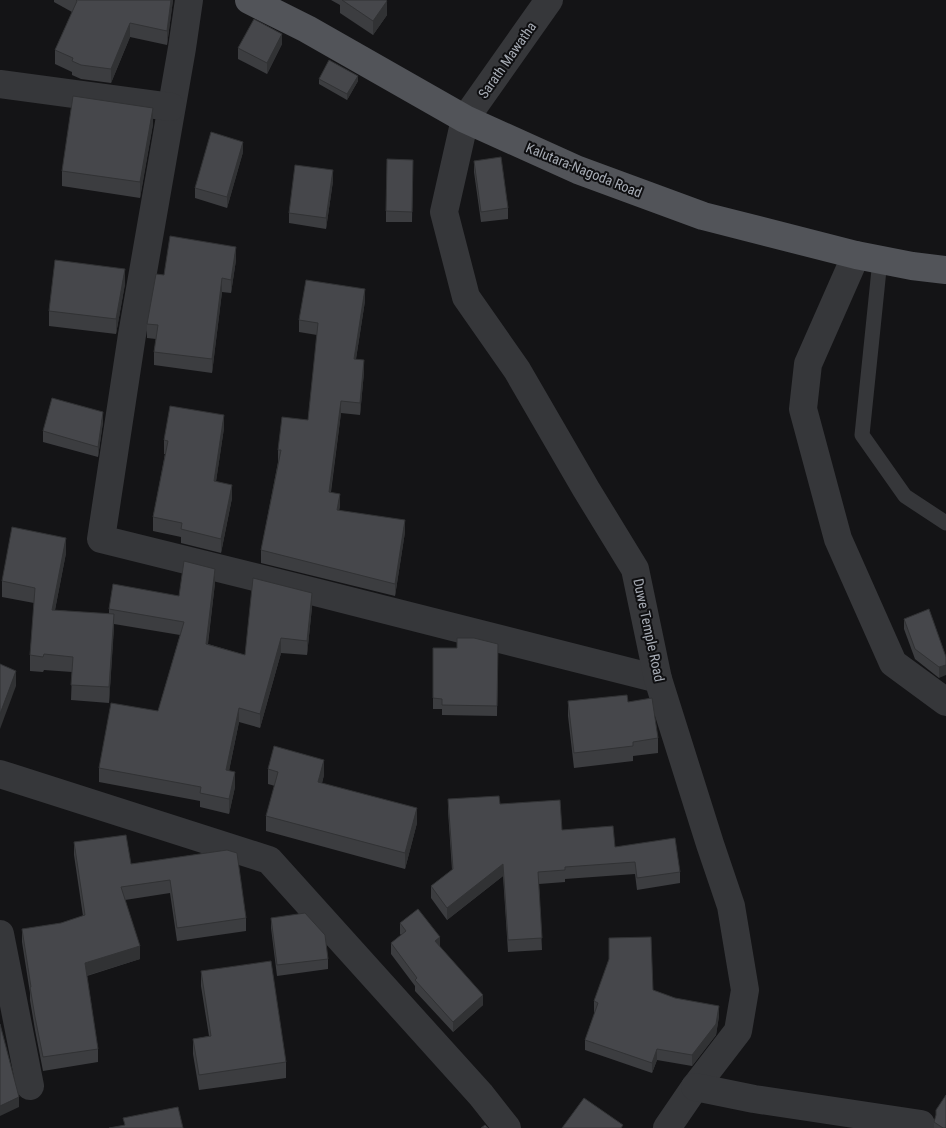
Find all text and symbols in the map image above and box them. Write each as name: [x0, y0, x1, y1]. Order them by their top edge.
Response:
street label: Sarath Mawatha: [475, 19, 539, 101]
street label: Kalutara-Nagoda Road: [524, 139, 644, 201]
street label: Duwe Temple Road: [630, 577, 668, 683]

